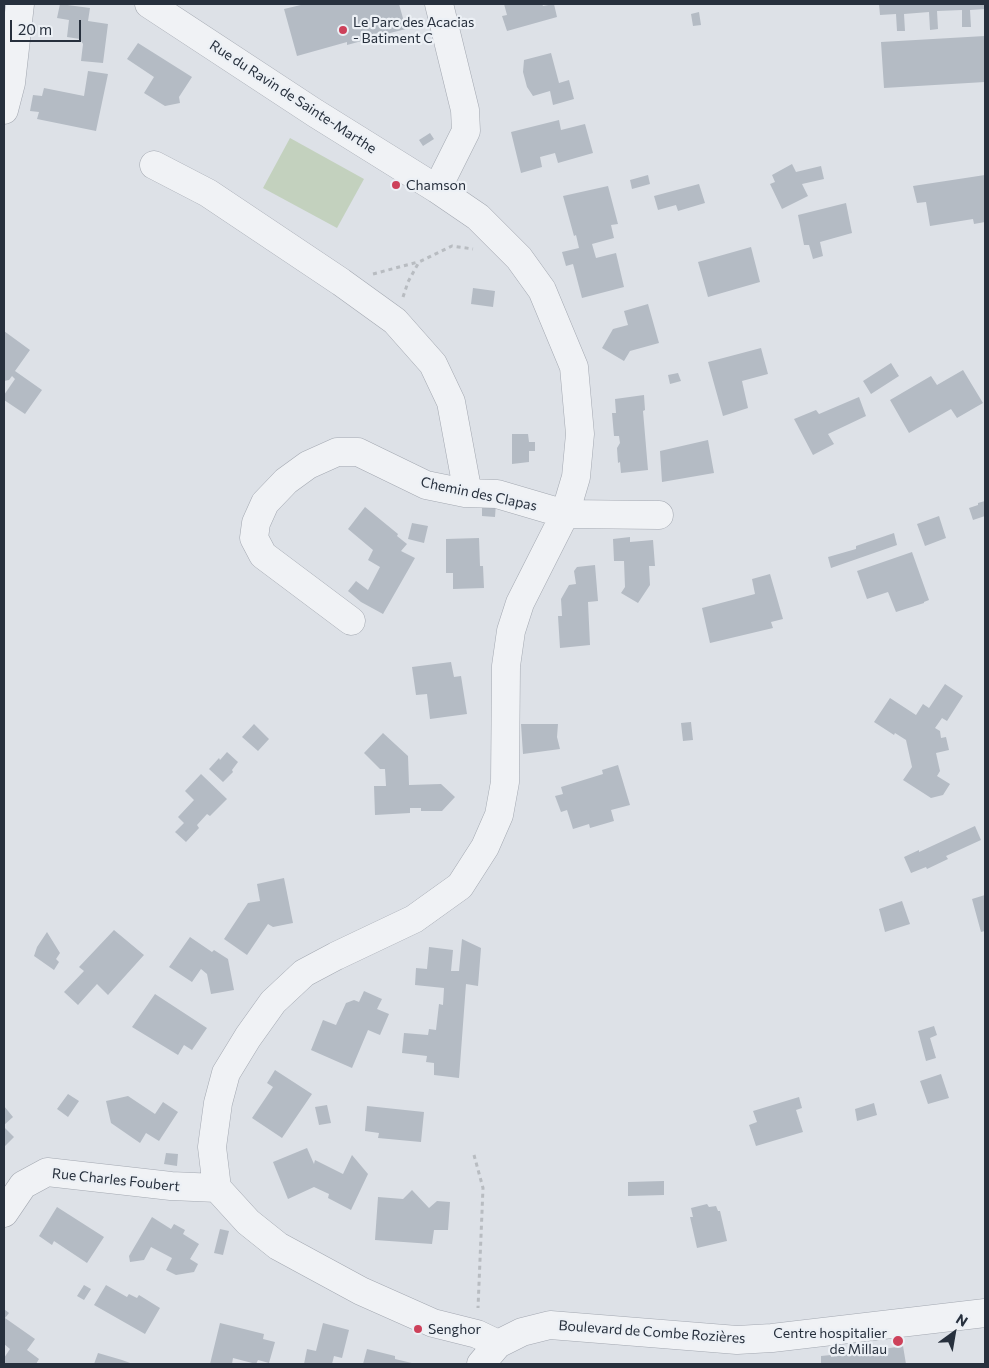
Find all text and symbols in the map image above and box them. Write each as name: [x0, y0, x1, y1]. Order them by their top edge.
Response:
scale bar: [12, 10, 84, 42]
place label: Le Parc des Acacias - Batiment C: [353, 14, 474, 46]
text: 20 m: [18, 20, 52, 38]
marker: Le Parc des Acacias - Batiment C: [337, 24, 349, 36]
street label: Rue du Ravin de Sainte-Marthe: [207, 37, 379, 157]
place label: Chamson: [406, 177, 466, 193]
marker: Chamson: [390, 179, 402, 191]
street label: Chemin des Clapas: [419, 473, 539, 515]
street label: Rue Charles Foubert: [51, 1165, 181, 1195]
north arrow: [929, 1308, 979, 1358]
text: N: [953, 1310, 971, 1330]
street label: Boulevard de Combe Rozières: [558, 1317, 746, 1347]
place label: Senghor: [428, 1321, 481, 1337]
marker: Senghor: [412, 1323, 424, 1335]
place label: Centre hospitalier de Millau: [773, 1325, 887, 1358]
marker: Centre hospitalier de Millau: [891, 1334, 905, 1348]

